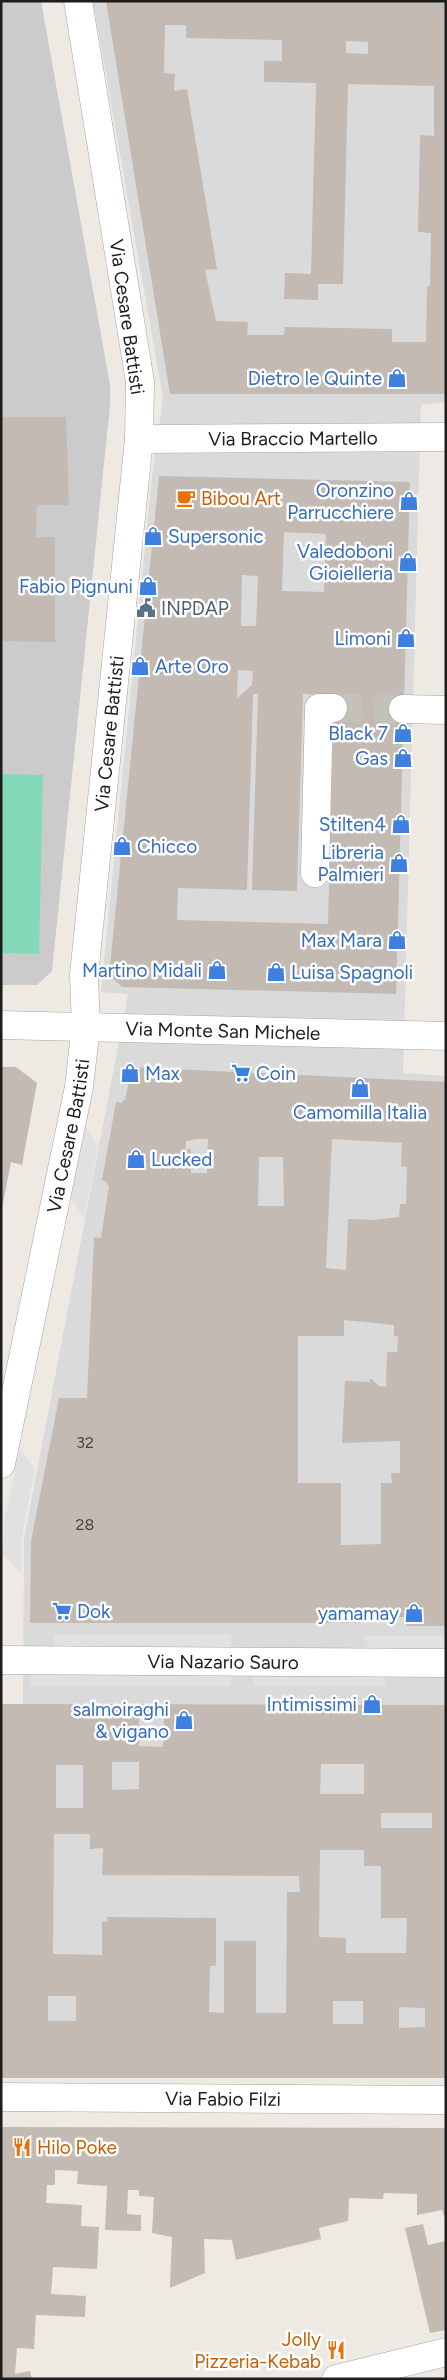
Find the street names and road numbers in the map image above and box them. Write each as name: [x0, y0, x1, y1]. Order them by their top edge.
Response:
street label: Via Cesare Battisti: [105, 238, 149, 396]
street label: Via Braccio Martello: [208, 426, 378, 450]
street label: Via Cesare Battisti: [89, 655, 128, 813]
street label: Via Monte San Michele: [125, 1017, 321, 1044]
street label: Via Cesare Battisti: [42, 1057, 94, 1215]
street label: Via Nazario Sauro: [147, 1649, 299, 1674]
street label: Via Fabio Filzi: [165, 2087, 281, 2110]

